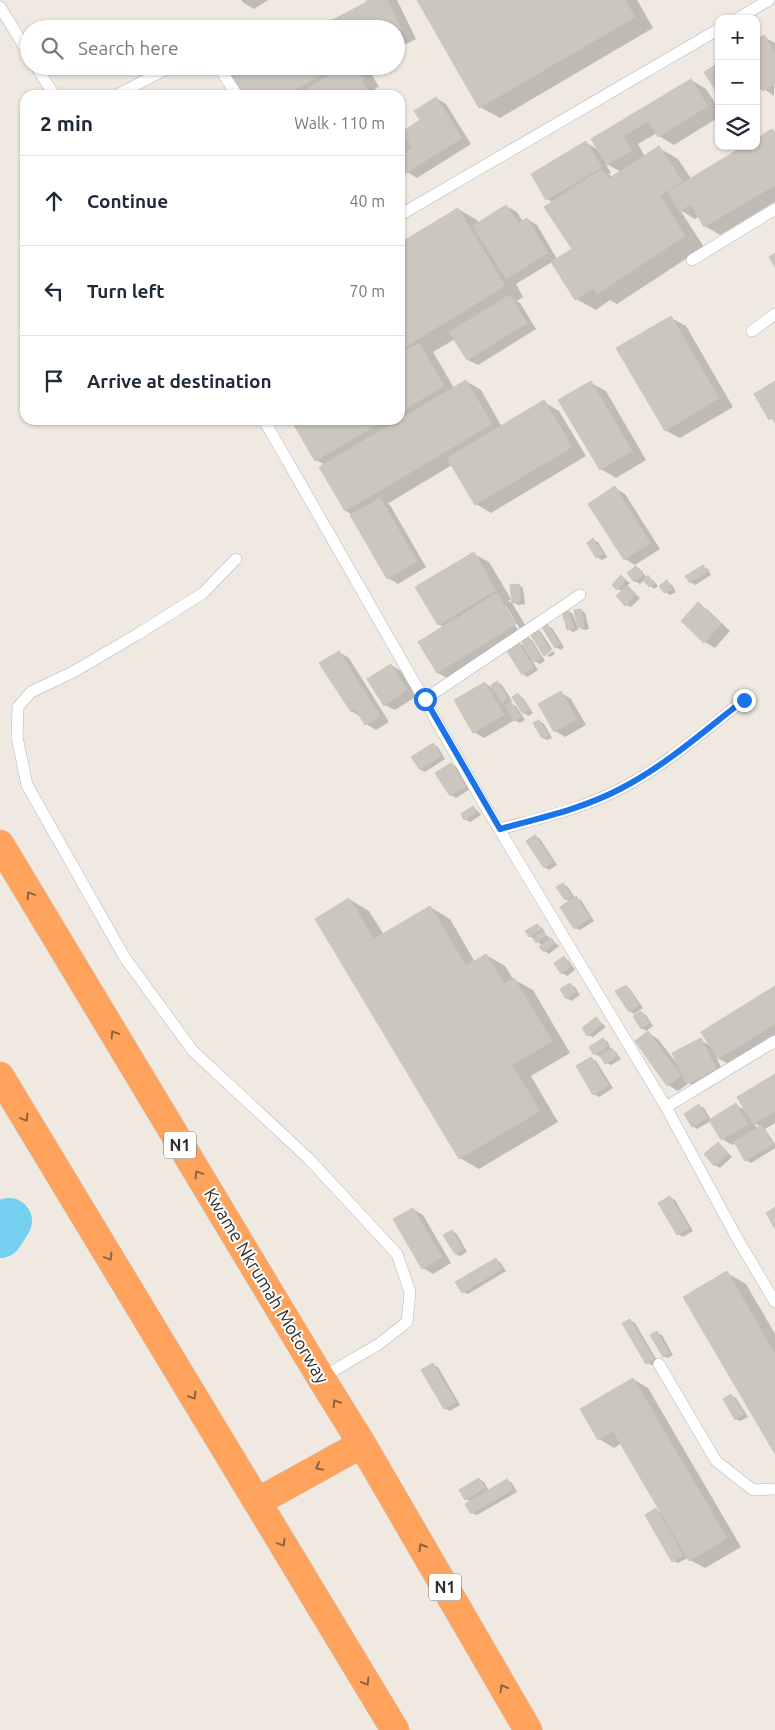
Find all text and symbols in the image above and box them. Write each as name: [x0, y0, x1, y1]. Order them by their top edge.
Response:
map controls: [715, 15, 760, 150]
button: +: [715, 15, 760, 60]
search box: [20, 20, 405, 75]
icon: search: [38, 34, 66, 62]
text: Search here: [78, 37, 178, 59]
button: −: [715, 60, 760, 105]
button: layers: [715, 105, 760, 150]
text: 2 min: [40, 111, 93, 135]
text: Walk · 110 m: [294, 114, 385, 132]
icon: ahead: [40, 187, 68, 215]
text: Continue: [87, 190, 168, 212]
text: 40 m: [349, 192, 385, 210]
icon: left: [40, 277, 68, 305]
text: Turn left: [87, 280, 165, 302]
text: 70 m: [349, 282, 385, 300]
icon: arrive: [40, 367, 68, 395]
text: Arrive at destination: [87, 370, 272, 392]
route start: [414, 688, 437, 711]
route end: [733, 689, 756, 712]
one-way arrow: [27, 892, 37, 901]
one-way arrow: [111, 1031, 121, 1040]
one-way arrow: [19, 1113, 29, 1122]
road number: N1: [164, 1132, 196, 1158]
one-way arrow: [194, 1170, 204, 1179]
street label: Kwame Nkrumah Motorway: [201, 1184, 333, 1387]
one-way arrow: [103, 1252, 113, 1261]
one-way arrow: [187, 1391, 197, 1400]
one-way arrow: [333, 1399, 343, 1408]
one-way arrow: [316, 1461, 325, 1471]
one-way arrow: [275, 1538, 285, 1547]
one-way arrow: [418, 1544, 428, 1553]
road number: N1: [429, 1574, 461, 1600]
one-way arrow: [360, 1677, 370, 1686]
one-way arrow: [500, 1684, 510, 1693]

